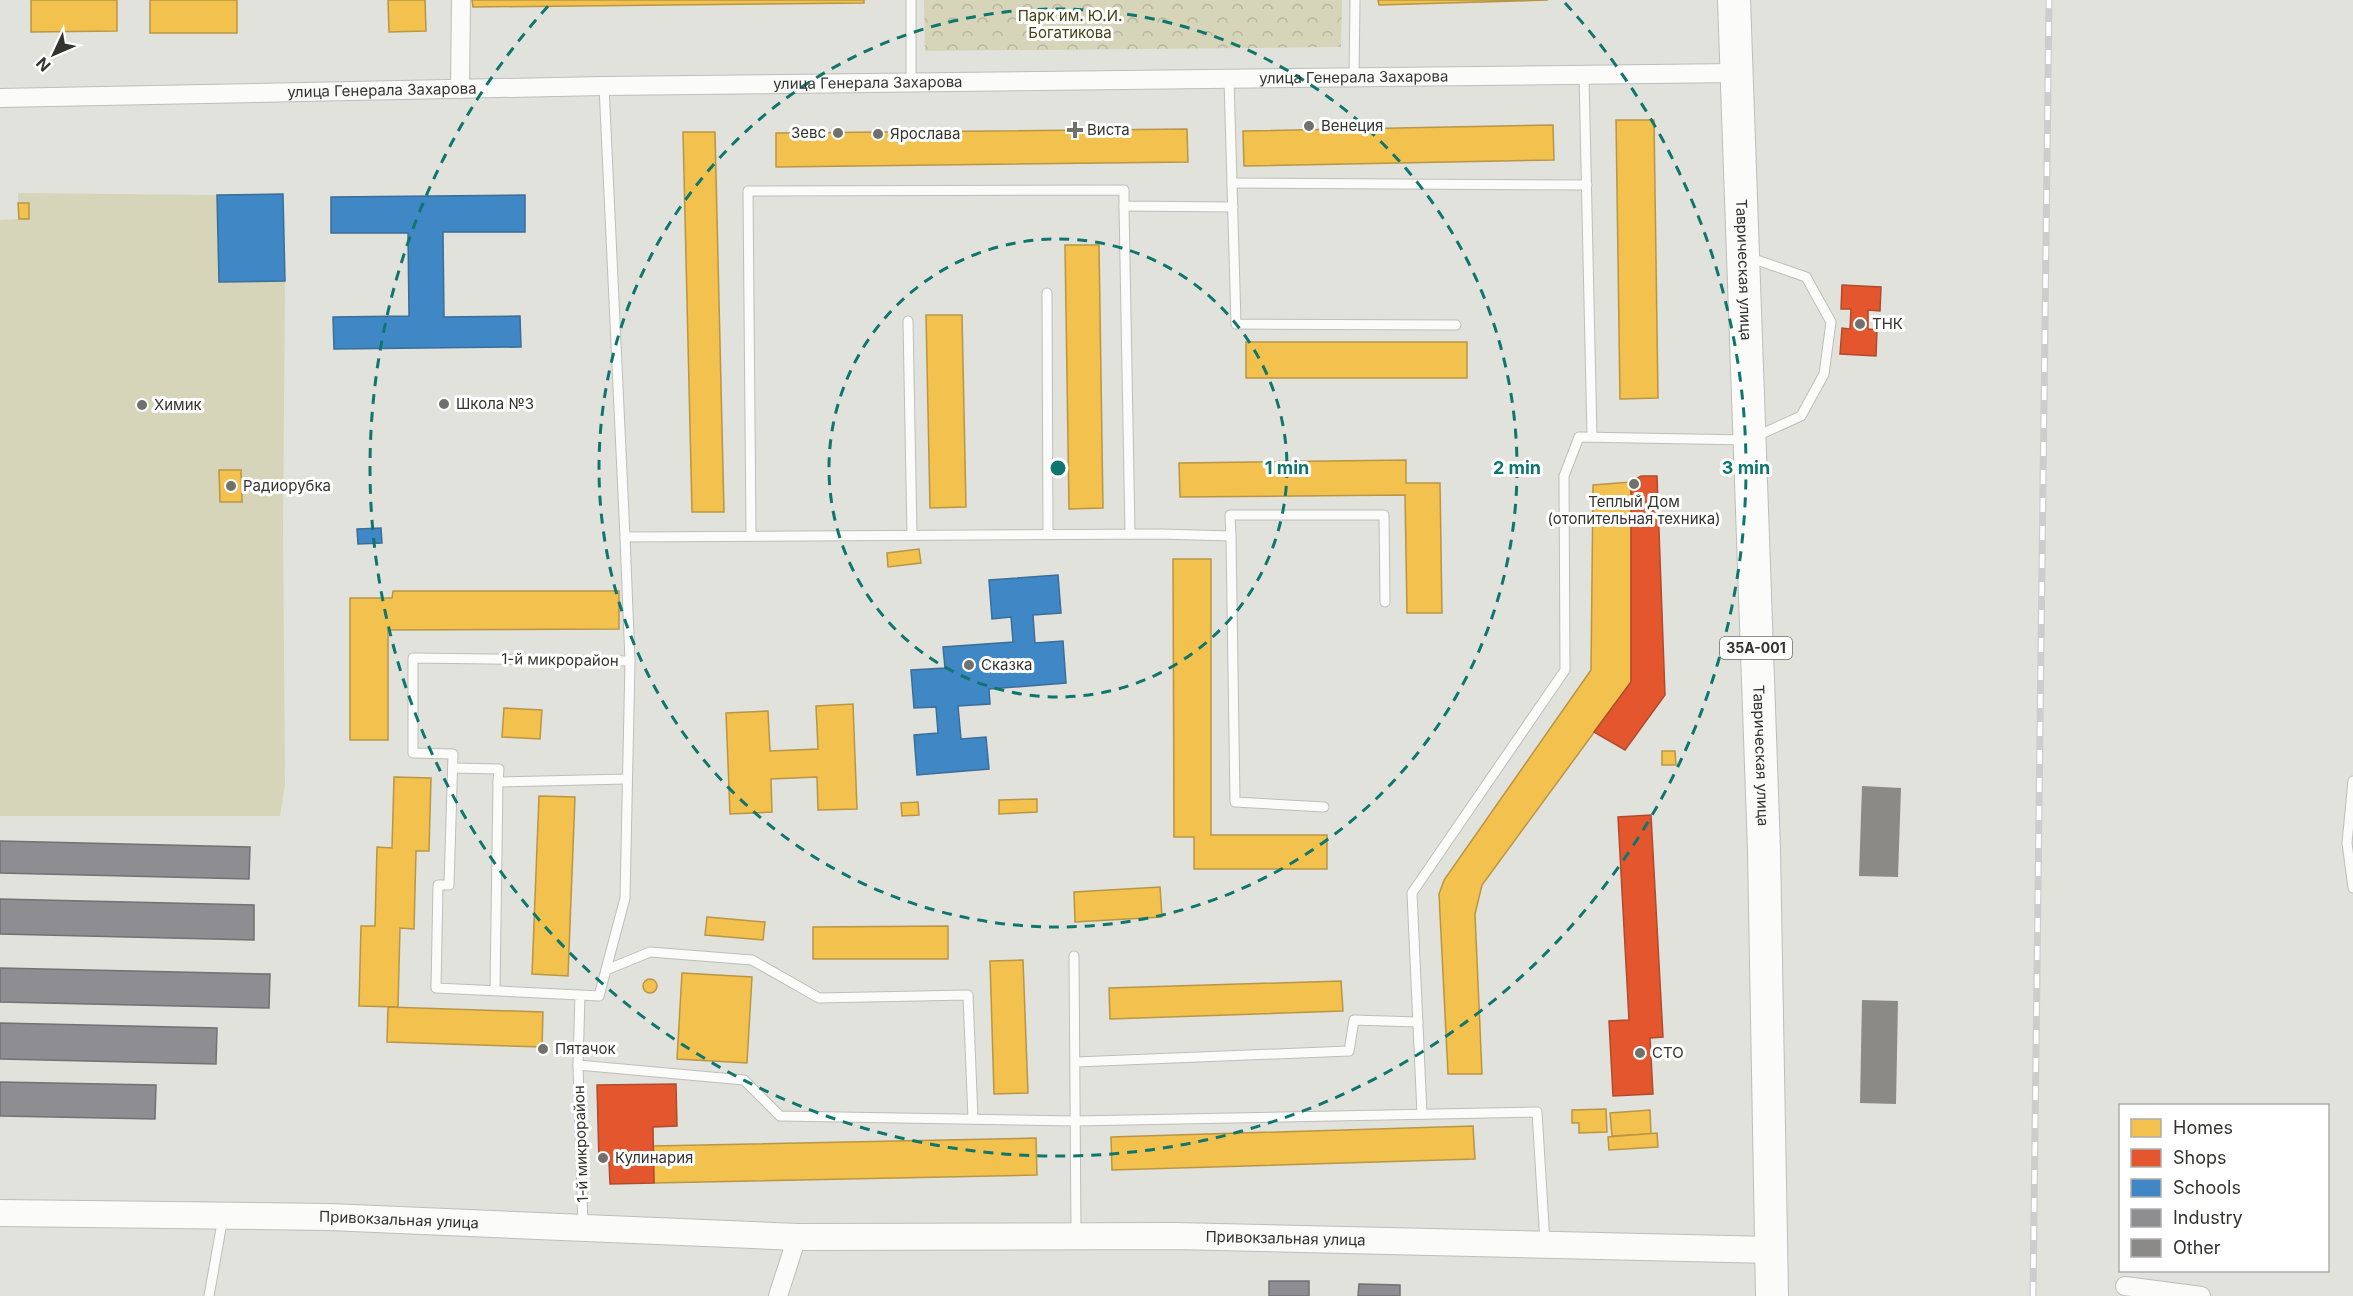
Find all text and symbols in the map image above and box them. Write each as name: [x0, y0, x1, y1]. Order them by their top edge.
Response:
park label: Парк им. Ю.И. Богатикова: [1018, 6, 1122, 42]
north arrow: [24, 24, 84, 84]
text: N: [32, 53, 55, 76]
street label: улица Генерала Захарова: [1259, 66, 1449, 87]
street label: улица Генерала Захарова: [773, 72, 963, 93]
street label: улица Генерала Захарова: [287, 79, 477, 101]
place label: Венеция: [1321, 116, 1383, 135]
marker: Венеция: [1302, 119, 1316, 133]
place label: Виста: [1087, 120, 1130, 139]
place label: Зевс: [791, 123, 826, 142]
marker: Виста: [1068, 123, 1082, 137]
place label: Ярослава: [890, 124, 960, 143]
marker: Зевс: [831, 126, 845, 140]
marker: Ярослава: [871, 127, 885, 141]
street label: Таврическая улица: [1732, 199, 1756, 341]
place label: ТНК: [1872, 314, 1903, 333]
marker: ТНК: [1853, 317, 1867, 331]
place label: Школа №3: [456, 394, 534, 413]
place label: Химик: [154, 395, 202, 414]
marker: Школа №3: [437, 397, 451, 411]
marker: Химик: [135, 398, 149, 412]
text: 1 min: [1265, 457, 1309, 478]
text: 2 min: [1493, 457, 1541, 478]
text: 3 min: [1722, 457, 1770, 478]
centre of rings: [1048, 458, 1068, 478]
place label: Радиорубка: [243, 476, 331, 495]
marker: Теплый Дом (отопительная техника): [1627, 477, 1641, 491]
marker: Радиорубка: [224, 479, 238, 493]
place label: Теплый Дом (отопительная техника): [1547, 492, 1721, 528]
road number: 35А-001: [1720, 637, 1792, 659]
street label: 1-й микрорайон: [501, 649, 619, 670]
place label: Сказка: [981, 655, 1032, 674]
marker: Сказка: [962, 658, 976, 672]
street label: Таврическая улица: [1749, 685, 1773, 826]
place label: Пятачок: [555, 1039, 616, 1058]
marker: Пятачок: [536, 1042, 550, 1056]
place label: СТО: [1652, 1043, 1684, 1062]
marker: СТО: [1633, 1046, 1647, 1060]
street label: 1-й микрорайон: [569, 1085, 592, 1203]
legend: [2119, 1104, 2329, 1272]
text: Homes: [2173, 1117, 2233, 1138]
text: Shops: [2173, 1147, 2227, 1168]
place label: Кулинария: [615, 1148, 693, 1167]
marker: Кулинария: [596, 1151, 610, 1165]
text: Schools: [2173, 1177, 2241, 1198]
street label: Привокзальная улица: [319, 1207, 479, 1232]
text: Industry: [2173, 1207, 2243, 1228]
street label: Привокзальная улица: [1205, 1227, 1366, 1249]
text: Other: [2173, 1237, 2221, 1258]

